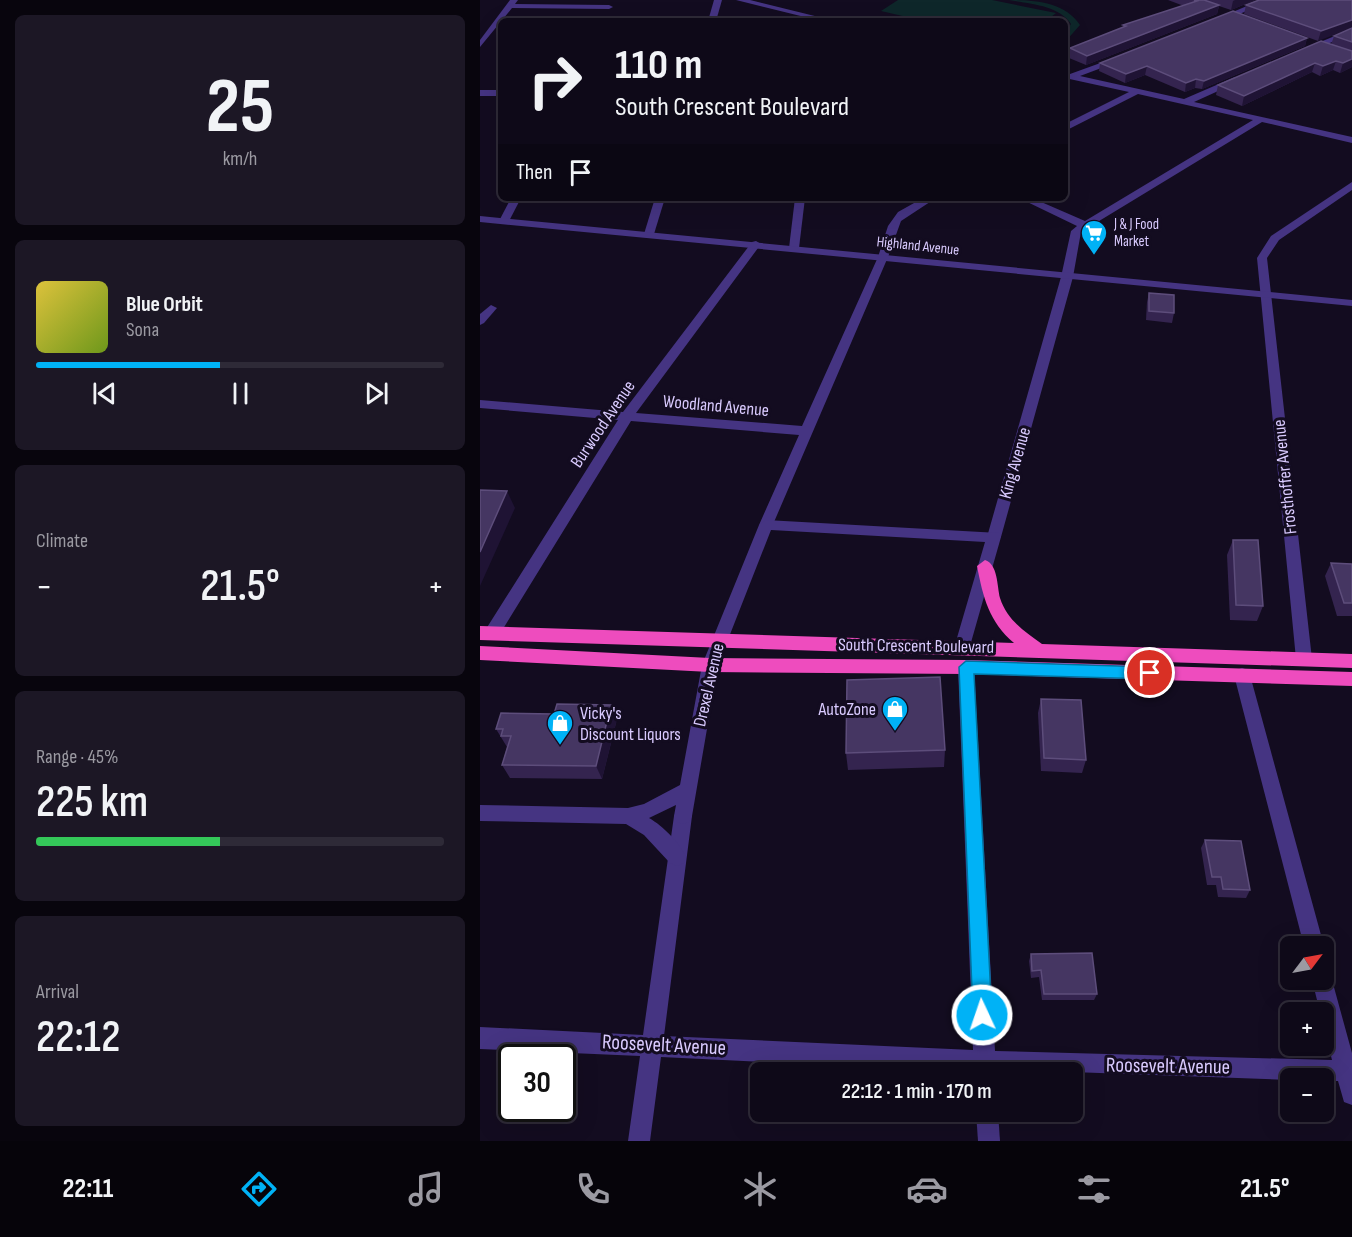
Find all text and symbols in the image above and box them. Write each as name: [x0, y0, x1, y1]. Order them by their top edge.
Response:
text: 110 m: [615, 40, 702, 91]
icon: right: [516, 42, 594, 120]
text: 25: [206, 61, 274, 154]
text: South Crescent Boulevard: [615, 91, 849, 123]
text: km/h: [223, 147, 257, 171]
icon: arrive: [564, 156, 597, 189]
text: Then: [516, 159, 552, 186]
place label: J & J Food Market: [1113, 215, 1159, 251]
supermarket icon: J & J Food Market: [1079, 218, 1109, 256]
street label: Highland Avenue: [876, 232, 960, 260]
text: Blue Orbit: [126, 291, 203, 318]
text: Sona: [126, 318, 159, 342]
icon: previous: [88, 377, 121, 410]
icon: pause: [224, 377, 257, 410]
icon: next: [360, 377, 393, 410]
street label: Burwood Avenue: [566, 377, 640, 471]
street label: Woodland Avenue: [662, 391, 770, 421]
street label: Frosthoffer Avenue: [1269, 418, 1301, 536]
street label: King Avenue: [995, 425, 1035, 501]
text: Climate: [36, 529, 88, 553]
text: 21.5°: [200, 559, 280, 614]
text: −: [36, 567, 52, 607]
text: +: [428, 567, 444, 607]
street label: South Crescent Boulevard: [838, 634, 994, 658]
street label: Drexel Avenue: [689, 641, 729, 729]
pin: [1124, 647, 1175, 698]
icon: arrive: [1133, 656, 1166, 689]
shop icon: AutoZone: [880, 694, 910, 732]
place label: AutoZone: [817, 699, 876, 720]
place label: Vicky's Discount Liquors: [580, 703, 681, 745]
shop icon: Vicky's Discount Liquors: [545, 708, 575, 746]
text: Range · 45%: [36, 745, 118, 769]
text: 225 km: [36, 775, 148, 830]
north arrow: [1280, 936, 1334, 990]
map controls: [1280, 936, 1334, 1122]
text: Arrival: [36, 980, 79, 1004]
position arrow: [950, 983, 1014, 1047]
button: +: [1280, 1002, 1334, 1056]
text: 22:12: [36, 1010, 120, 1065]
street label: Roosevelt Avenue: [601, 1029, 727, 1061]
speed limit sign: 30: [498, 1044, 576, 1122]
street label: Roosevelt Avenue: [1106, 1052, 1230, 1080]
button: −: [1280, 1068, 1334, 1122]
text: 22:12 · 1 min · 170 m: [841, 1078, 992, 1105]
icon: directions: [238, 1168, 280, 1210]
icon: music: [405, 1168, 447, 1210]
icon: phone: [572, 1168, 614, 1210]
icon: climate: [739, 1168, 781, 1210]
icon: car: [906, 1168, 948, 1210]
icon: filters: [1073, 1168, 1115, 1210]
text: 22:11: [62, 1173, 113, 1205]
text: 21.5°: [1240, 1173, 1289, 1205]

